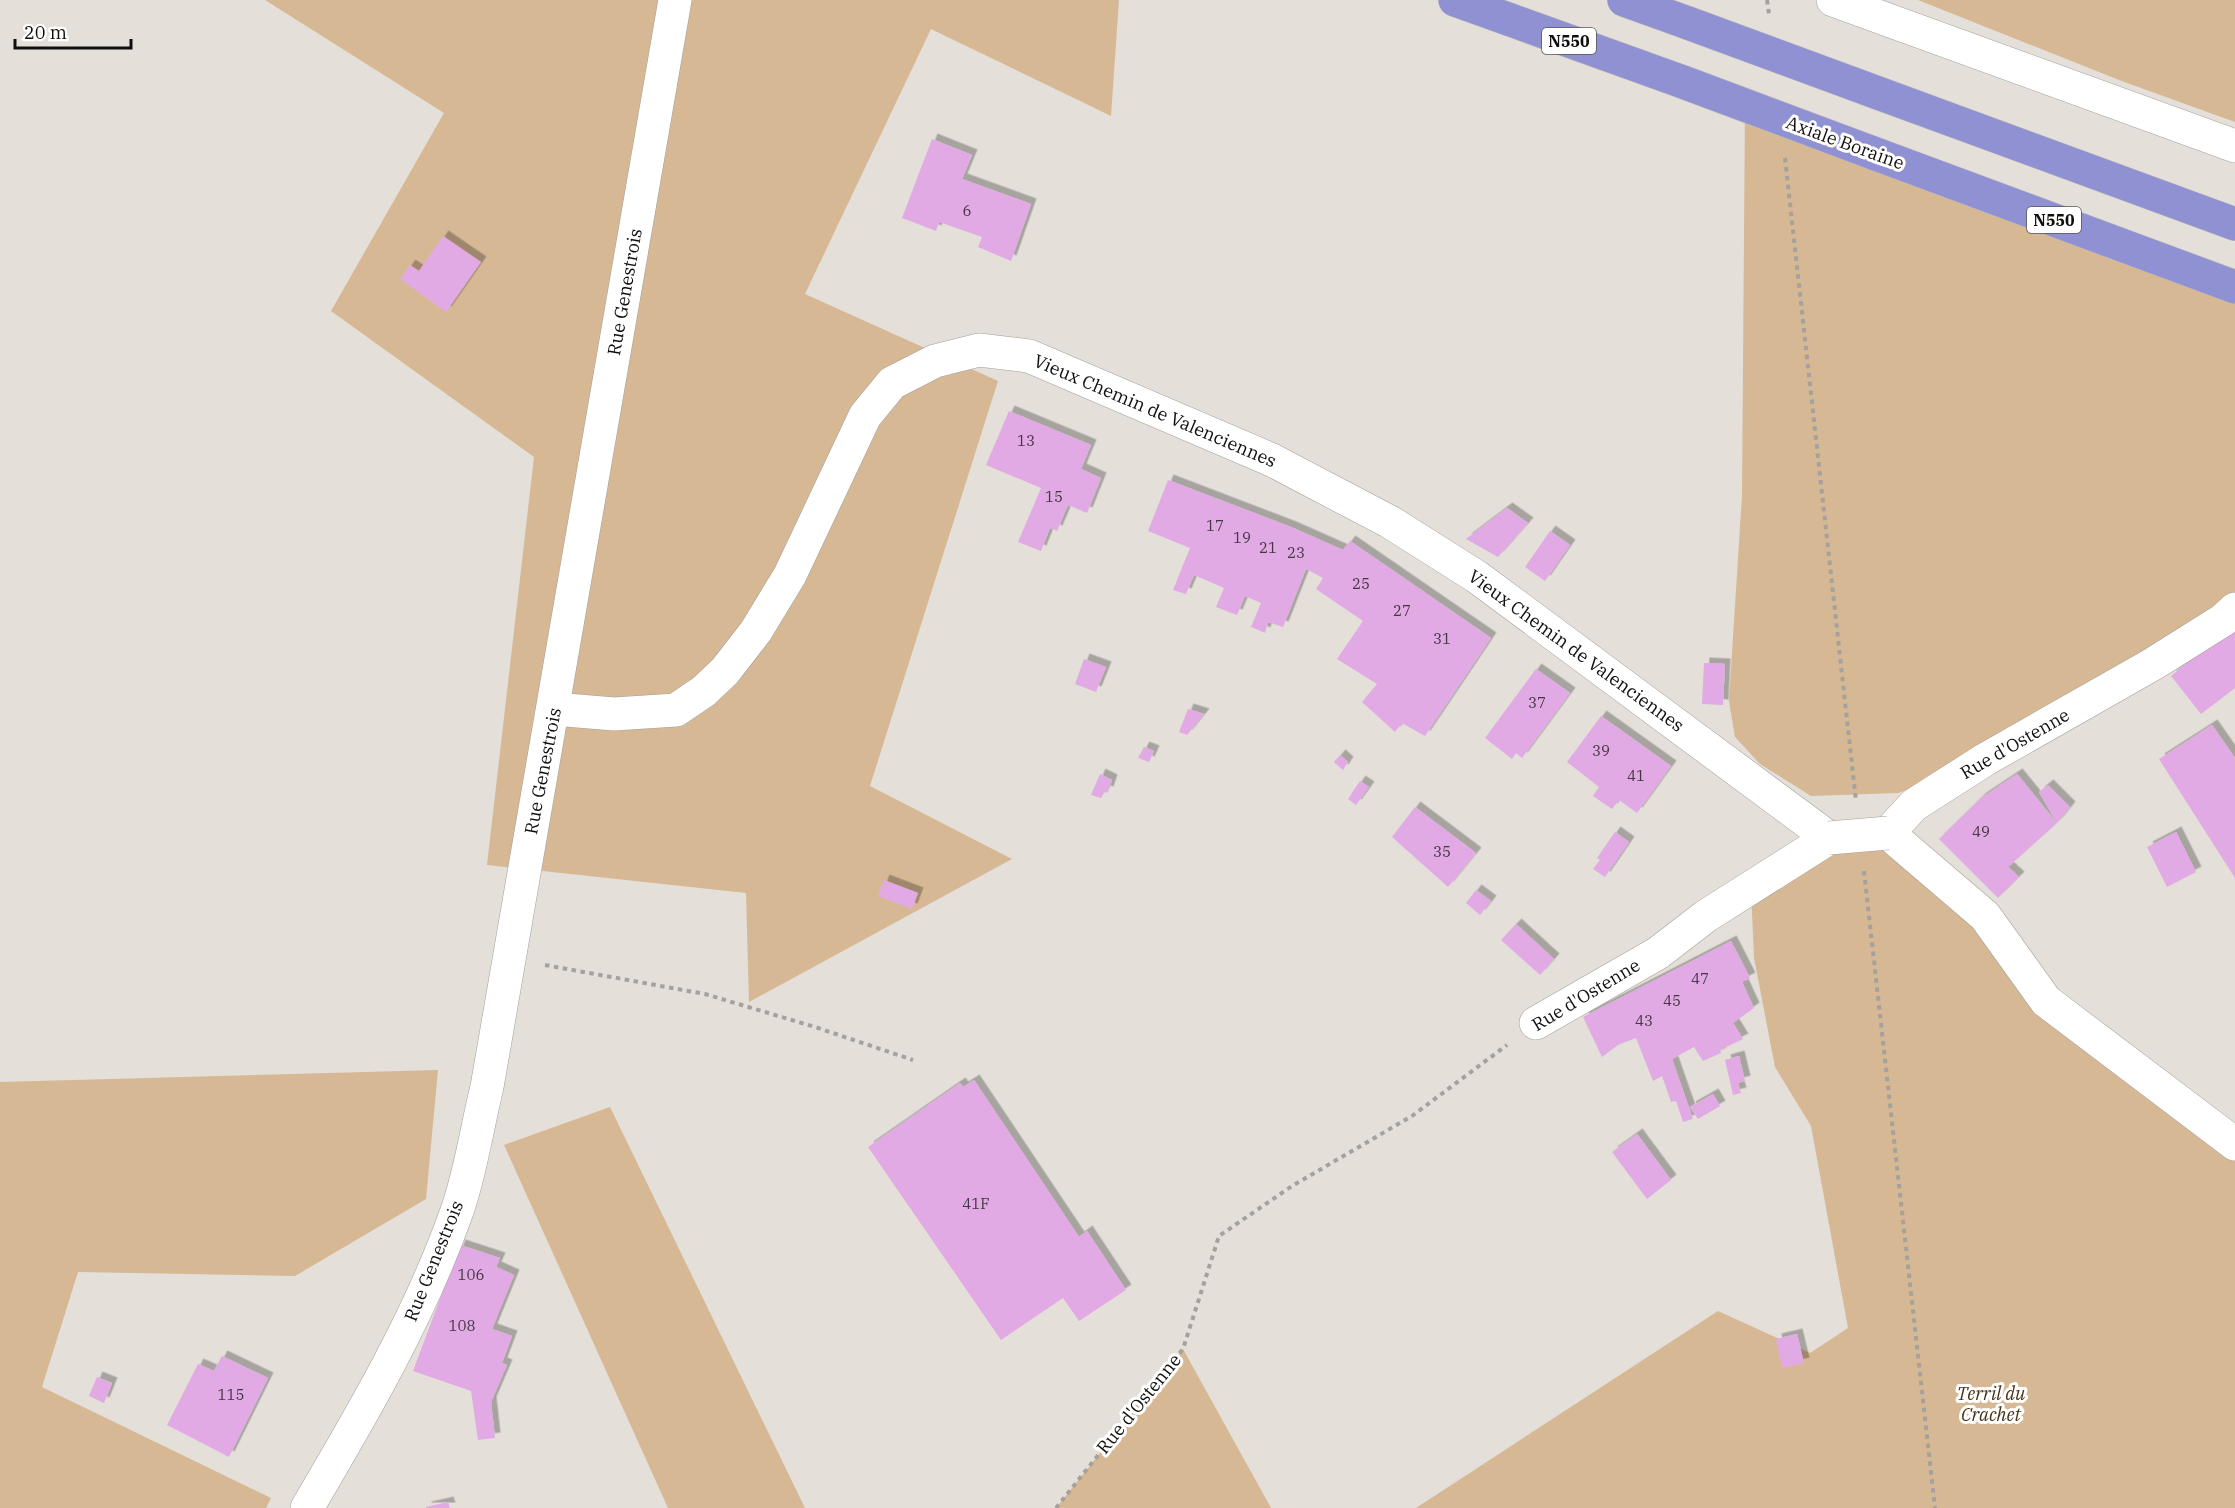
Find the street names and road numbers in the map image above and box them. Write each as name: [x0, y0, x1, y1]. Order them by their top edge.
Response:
road number: N550: [1542, 28, 1596, 54]
street label: Axiale Boraine: [1783, 111, 1907, 175]
road number: N550: [2027, 207, 2081, 233]
street label: Rue Genestrois: [602, 227, 647, 357]
street label: Vieux Chemin de Valenciennes: [1030, 349, 1280, 472]
street label: Vieux Chemin de Valenciennes: [1464, 564, 1689, 737]
street label: Rue d'Ostenne: [1956, 703, 2073, 784]
street label: Rue Genestrois: [519, 706, 566, 836]
street label: Rue d'Ostenne: [1527, 953, 1644, 1036]
street label: Rue Genestrois: [399, 1197, 468, 1325]
street label: Rue d'Ostenne: [1091, 1349, 1186, 1458]

